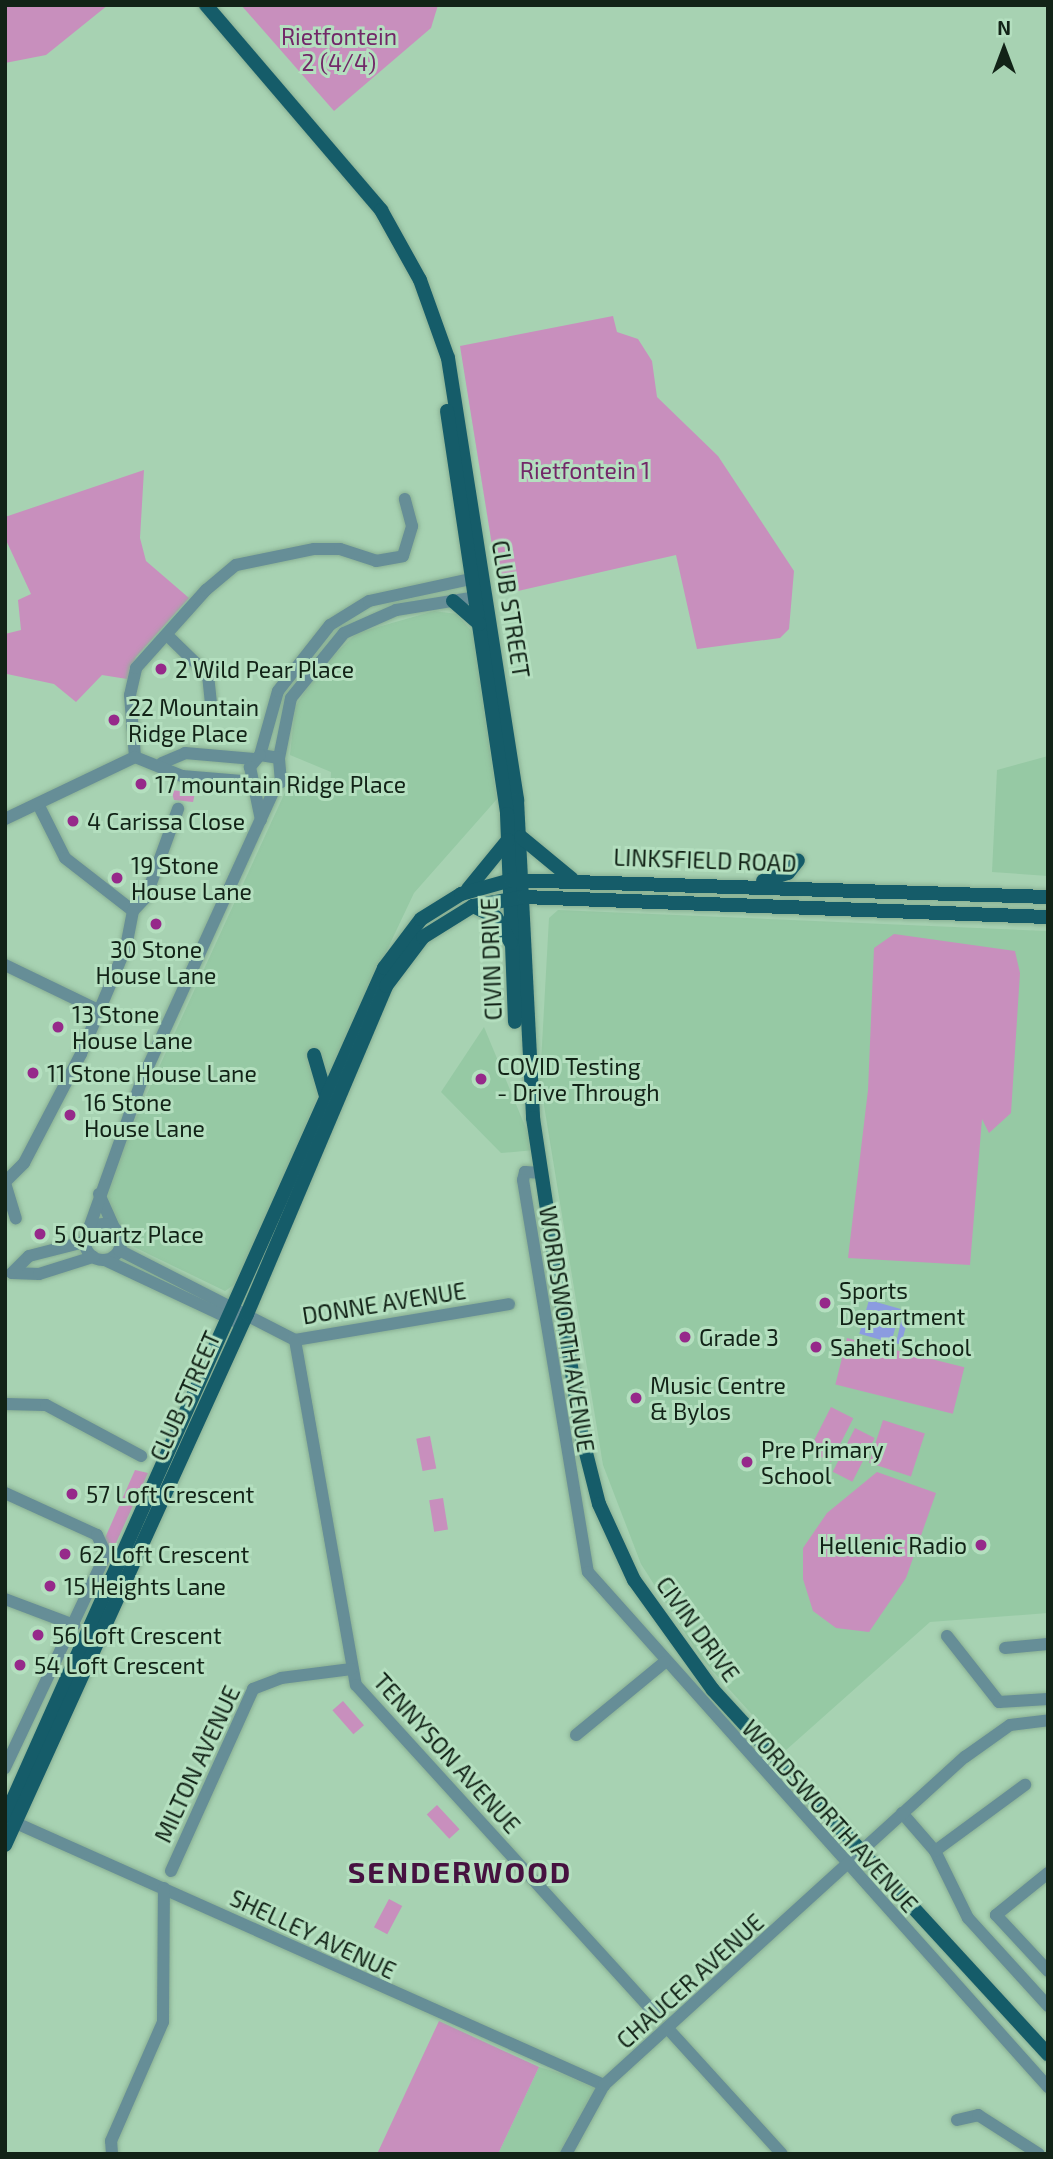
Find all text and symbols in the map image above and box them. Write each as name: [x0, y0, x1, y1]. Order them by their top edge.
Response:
north arrow: [969, 14, 1039, 84]
text: N: [997, 16, 1011, 39]
park label: Rietfontein 2 (4/4): [281, 22, 397, 76]
park label: Rietfontein 1: [520, 456, 650, 484]
street label: CLUB STREET: [487, 538, 535, 680]
place label: 2 Wild Pear Place: [175, 655, 355, 683]
marker: 2 Wild Pear Place: [153, 661, 169, 677]
place label: 22 Mountain Ridge Place: [128, 693, 259, 747]
marker: 22 Mountain Ridge Place: [106, 712, 122, 728]
place label: 17 mountain Ridge Place: [155, 770, 406, 798]
marker: 17 mountain Ridge Place: [133, 776, 149, 792]
place label: 4 Carissa Close: [87, 807, 245, 835]
marker: 4 Carissa Close: [65, 813, 81, 829]
street label: LINKSFIELD ROAD: [613, 843, 797, 877]
place label: 19 Stone House Lane: [131, 851, 252, 905]
marker: 19 Stone House Lane: [109, 870, 125, 886]
street label: CIVIN DRIVE: [475, 897, 507, 1021]
marker: 30 Stone House Lane: [148, 916, 164, 932]
place label: 30 Stone House Lane: [96, 935, 216, 989]
place label: 13 Stone House Lane: [72, 1000, 193, 1054]
marker: 13 Stone House Lane: [50, 1019, 66, 1035]
place label: COVID Testing - Drive Through: [497, 1052, 660, 1106]
place label: 11 Stone House Lane: [47, 1059, 257, 1087]
marker: 11 Stone House Lane: [25, 1065, 41, 1081]
marker: COVID Testing - Drive Through: [471, 1069, 491, 1089]
place label: 16 Stone House Lane: [84, 1088, 205, 1142]
marker: 16 Stone House Lane: [62, 1107, 78, 1123]
street label: WORDSWORTH AVENUE: [534, 1204, 600, 1454]
place label: 5 Quartz Place: [54, 1220, 204, 1248]
marker: 5 Quartz Place: [32, 1226, 48, 1242]
street label: DONNE AVENUE: [300, 1276, 468, 1330]
place label: Sports Department: [839, 1276, 965, 1330]
marker: Sports Department: [817, 1295, 833, 1311]
place label: Grade 3: [699, 1323, 779, 1351]
street label: CLUB STREET: [144, 1327, 226, 1465]
marker: Grade 3: [677, 1329, 693, 1345]
place label: Saheti School: [830, 1333, 971, 1361]
marker: Saheti School: [808, 1339, 824, 1355]
place label: Music Centre & Bylos: [650, 1371, 786, 1425]
marker: Music Centre & Bylos: [628, 1390, 644, 1406]
place label: Pre Primary School: [761, 1435, 884, 1489]
marker: Pre Primary School: [739, 1454, 755, 1470]
place label: 57 Loft Crescent: [86, 1480, 254, 1508]
marker: 57 Loft Crescent: [64, 1486, 80, 1502]
place label: Hellenic Radio: [819, 1531, 967, 1559]
marker: Hellenic Radio: [973, 1537, 989, 1553]
place label: 62 Loft Crescent: [79, 1540, 249, 1568]
marker: 62 Loft Crescent: [57, 1546, 73, 1562]
street label: CIVIN DRIVE: [651, 1571, 745, 1687]
place label: 15 Heights Lane: [64, 1572, 226, 1600]
marker: 15 Heights Lane: [42, 1578, 58, 1594]
place label: 56 Loft Crescent: [52, 1621, 222, 1649]
marker: 56 Loft Crescent: [30, 1627, 46, 1643]
place label: 54 Loft Crescent: [34, 1651, 205, 1679]
marker: 54 Loft Crescent: [12, 1657, 28, 1673]
street label: TENNYSON AVENUE: [368, 1667, 526, 1839]
street label: MILTON AVENUE: [149, 1681, 245, 1847]
street label: WORDSWORTH AVENUE: [736, 1714, 924, 1918]
district label: SENDERWOOD: [349, 1853, 571, 1889]
street label: SHELLEY AVENUE: [225, 1883, 401, 1985]
street label: CHAUCER AVENUE: [611, 1908, 769, 2054]

